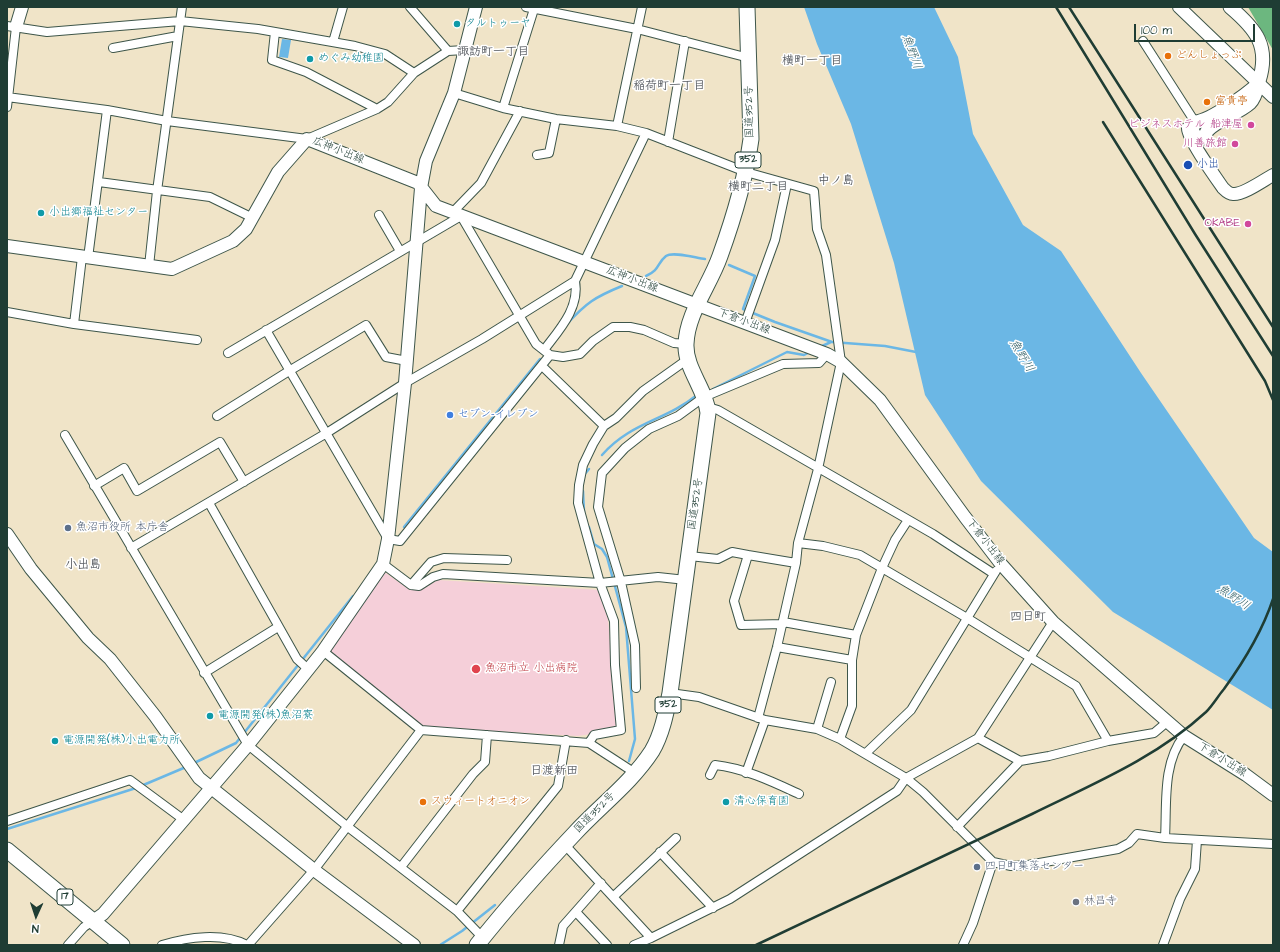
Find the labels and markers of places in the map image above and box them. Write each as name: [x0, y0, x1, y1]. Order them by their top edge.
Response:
place label: タルトゥーヤ: [465, 17, 531, 31]
marker: タルトゥーヤ: [452, 19, 462, 29]
place label: どんしょっぷ: [1176, 49, 1242, 63]
marker: どんしょっぷ: [1163, 51, 1173, 61]
place label: めぐみ幼稚園: [318, 52, 384, 66]
marker: めぐみ幼稚園: [305, 54, 315, 64]
place label: 富貴亭: [1215, 95, 1248, 109]
marker: 富貴亭: [1202, 97, 1212, 107]
place label: ビジネスホテル 船津屋: [1129, 118, 1243, 132]
marker: ビジネスホテル 船津屋: [1246, 120, 1256, 130]
place label: 川善旅館: [1183, 137, 1227, 151]
marker: 川善旅館: [1230, 139, 1240, 149]
place label: 小出: [1197, 158, 1219, 172]
marker: 小出: [1182, 159, 1194, 171]
place label: 小出郷福祉センター: [49, 206, 148, 220]
marker: 小出郷福祉センター: [36, 208, 46, 218]
place label: OKABE: [1205, 217, 1240, 231]
marker: OKABE: [1243, 219, 1253, 229]
place label: セブン-イレブン: [458, 408, 538, 422]
marker: セブン-イレブン: [445, 410, 455, 420]
place label: 魚沼市役所 本庁舎: [76, 521, 168, 535]
marker: 魚沼市役所 本庁舎: [63, 523, 73, 533]
place label: 魚沼市立 小出病院: [485, 662, 577, 676]
marker: 魚沼市立 小出病院: [470, 663, 482, 675]
place label: 電源開発(株)魚沼寮: [218, 709, 313, 723]
marker: 電源開発(株)魚沼寮: [205, 711, 215, 721]
place label: 電源開発(株)小出電力所: [63, 734, 180, 748]
marker: 電源開発(株)小出電力所: [50, 736, 60, 746]
place label: スウィートオニオン: [431, 795, 530, 809]
place label: 清心保育園: [734, 795, 789, 809]
marker: スウィートオニオン: [418, 797, 428, 807]
marker: 清心保育園: [721, 797, 731, 807]
place label: 四日町集落センター: [985, 860, 1084, 874]
marker: 四日町集落センター: [972, 862, 982, 872]
place label: 林昌寺: [1084, 895, 1117, 909]
marker: 林昌寺: [1071, 897, 1081, 907]

